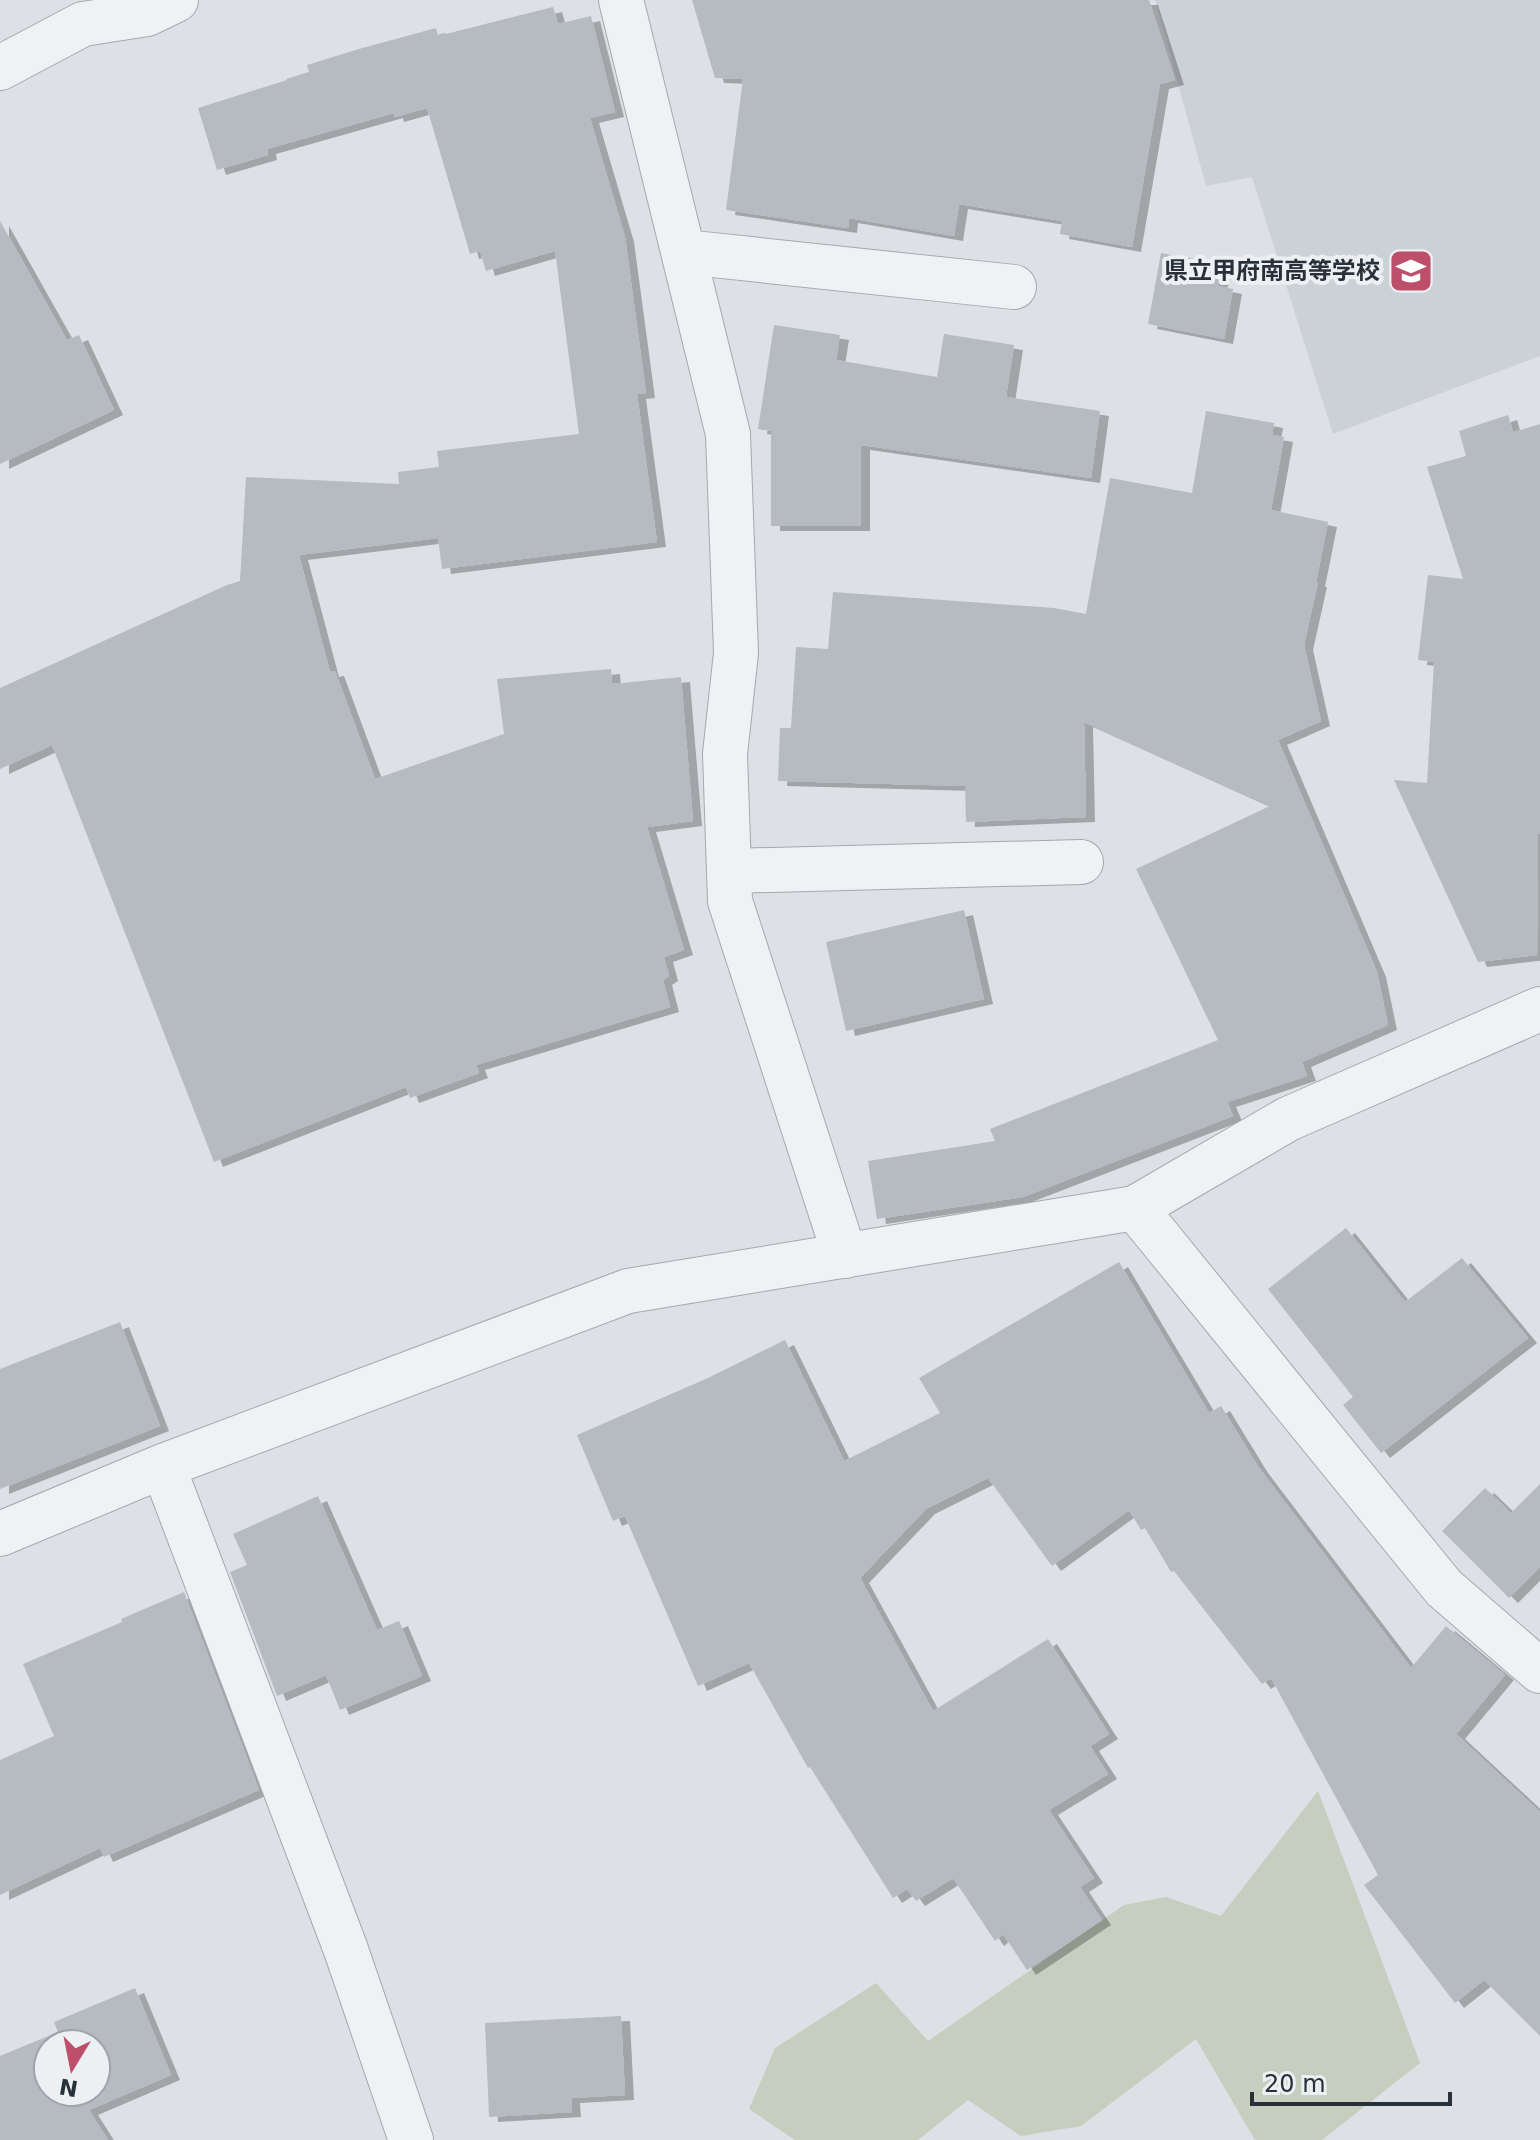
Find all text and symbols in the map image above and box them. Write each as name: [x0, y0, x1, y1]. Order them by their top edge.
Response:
school or university icon: 県立甲府南高等学校: [1387, 247, 1435, 295]
place label: 県立甲府南高等学校: [1164, 257, 1380, 285]
north arrow: [32, 2028, 112, 2108]
scale bar: [1252, 2056, 1450, 2106]
text: 20 m: [1264, 2070, 1326, 2098]
text: N: [57, 2073, 80, 2101]

